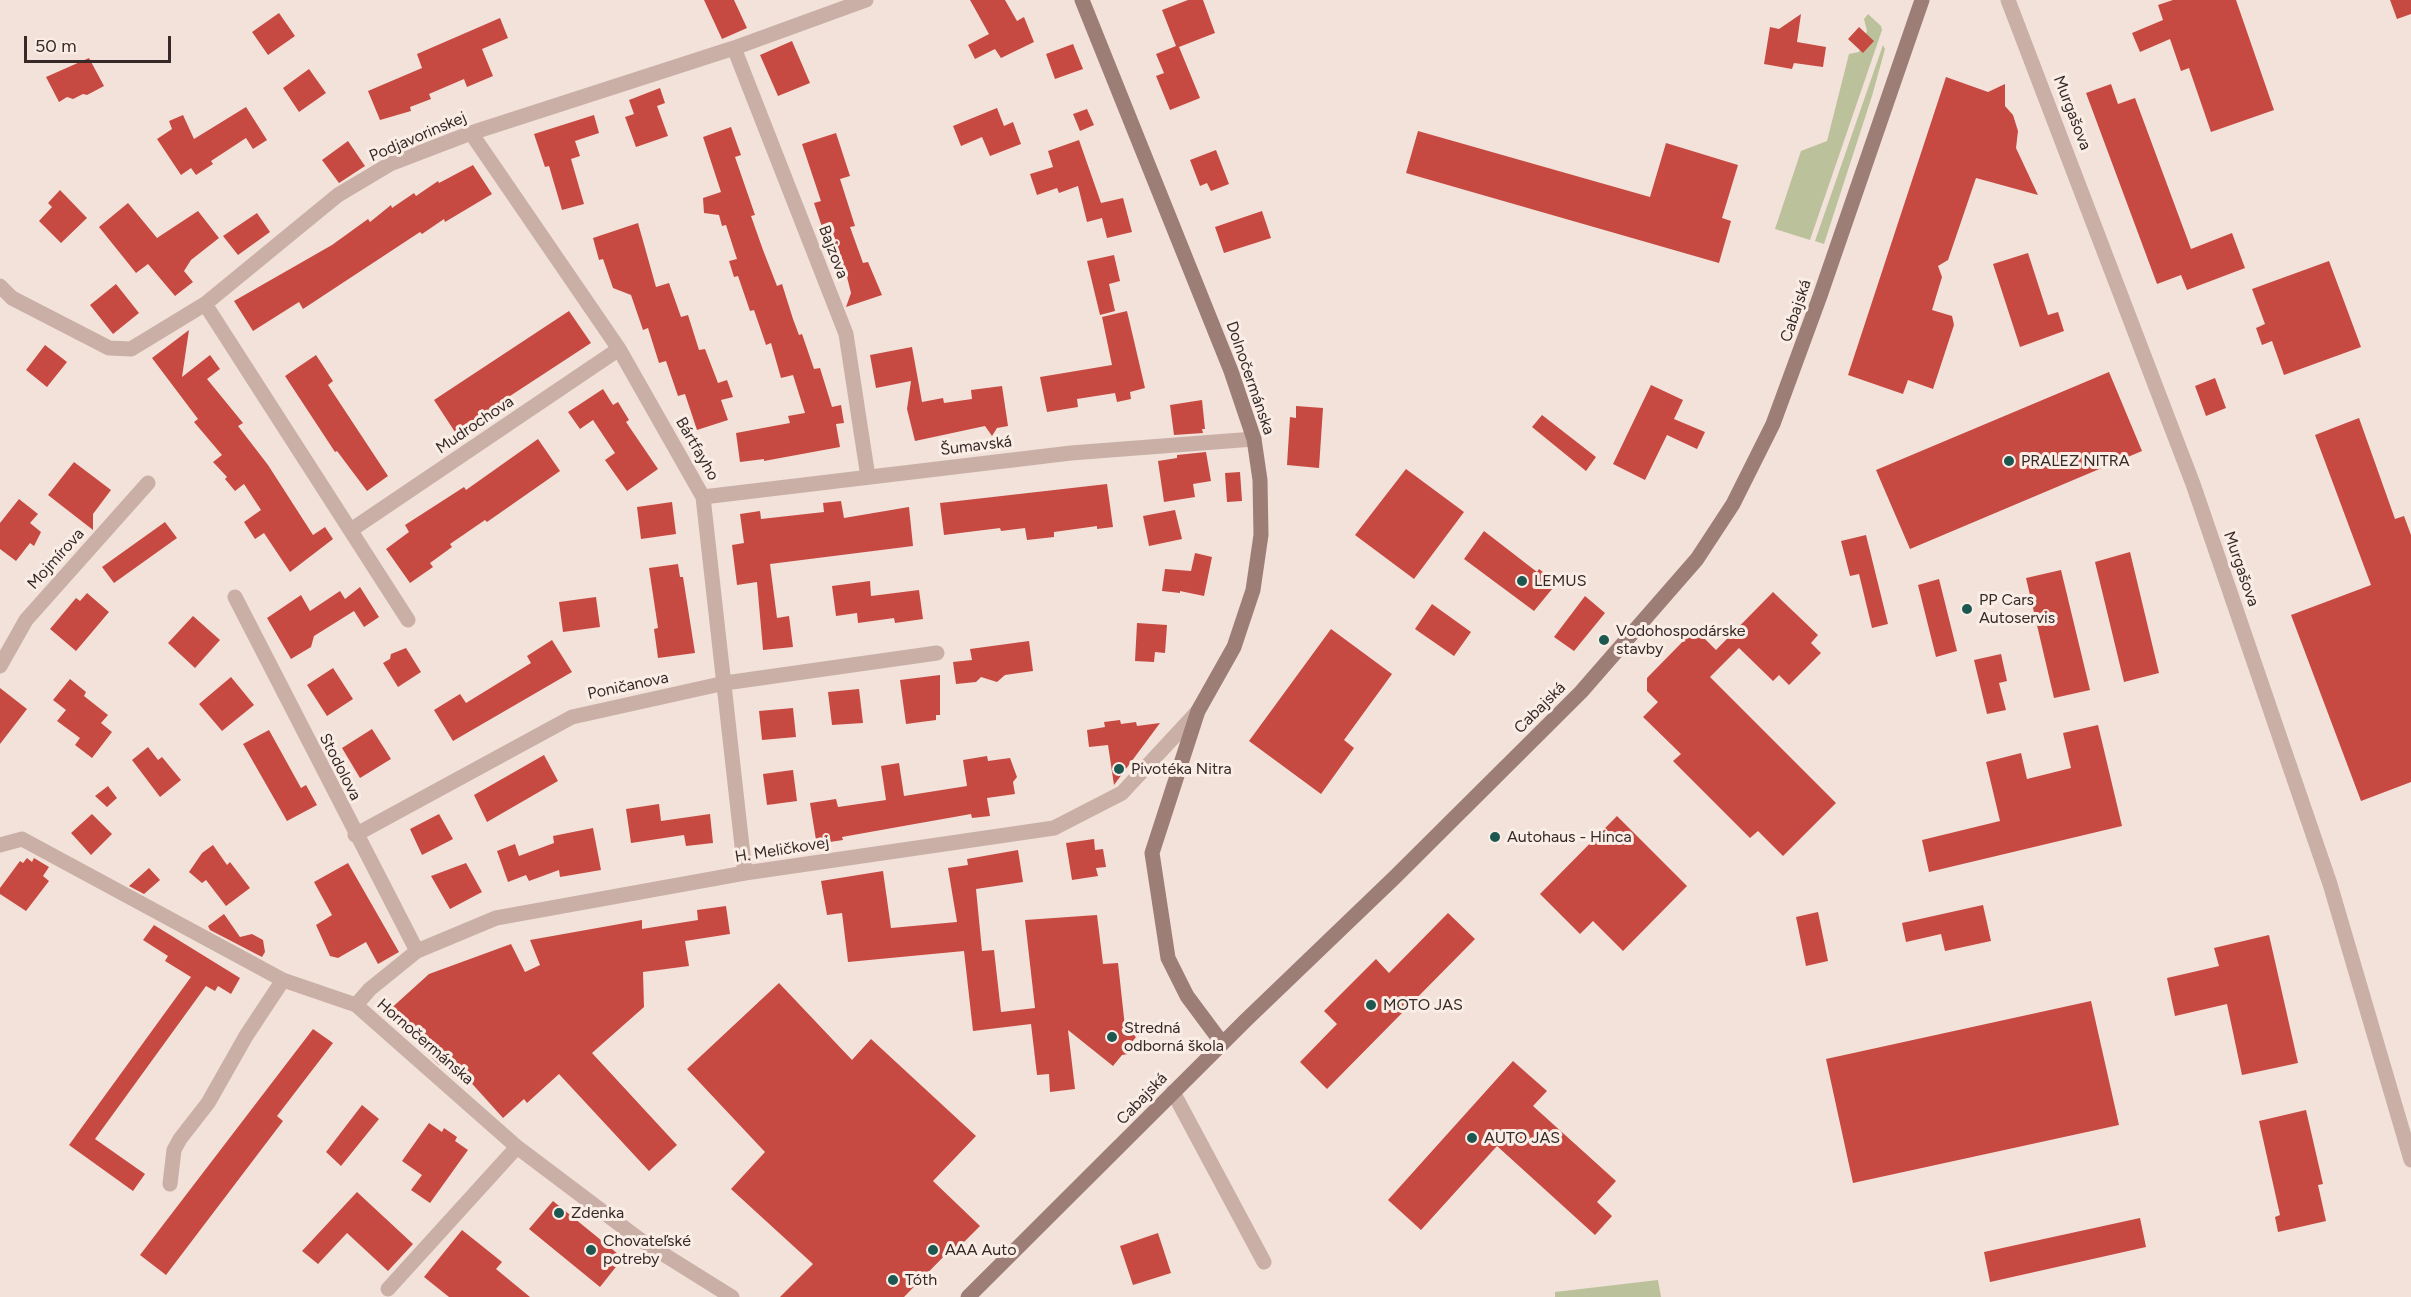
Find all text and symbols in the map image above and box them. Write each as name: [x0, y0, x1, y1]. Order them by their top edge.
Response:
scale bar: [27, 24, 174, 62]
text: 50 m: [35, 35, 77, 57]
street label: Murgašova: [2049, 73, 2095, 153]
street label: Podjavorinskej: [367, 108, 469, 166]
street label: Bajzova: [814, 223, 852, 281]
street label: Cabajská: [1776, 277, 1816, 345]
street label: Dolnočermánska: [1222, 319, 1278, 437]
street label: Mudrochova: [433, 392, 517, 458]
street label: Bártfayho: [671, 414, 723, 484]
street label: Šumavská: [939, 432, 1013, 460]
place label: PRALEZ NITRA: [2021, 451, 2130, 471]
marker: PRALEZ NITRA: [2002, 454, 2016, 468]
street label: Mojmírova: [24, 525, 88, 593]
street label: Murgašova: [2219, 529, 2263, 609]
place label: LEMUS: [1534, 571, 1586, 591]
marker: LEMUS: [1515, 574, 1529, 588]
place label: PP Cars Autoservis: [1979, 590, 2055, 628]
marker: PP Cars Autoservis: [1960, 602, 1974, 616]
place label: Vodohospodárske stavby: [1616, 621, 1745, 659]
marker: Vodohospodárske stavby: [1597, 633, 1611, 647]
street label: Poničanova: [586, 668, 670, 704]
street label: Cabajská: [1510, 678, 1570, 738]
street label: Stodolova: [315, 730, 365, 804]
place label: Pivotéka Nitra: [1131, 759, 1232, 779]
marker: Pivotéka Nitra: [1112, 762, 1126, 776]
place label: Autohaus - Hinca: [1507, 827, 1632, 847]
marker: Autohaus - Hinca: [1488, 830, 1502, 844]
street label: H. Meličkovej: [733, 833, 831, 867]
street label: Hornočermánska: [373, 995, 477, 1089]
place label: MOTO JAS: [1383, 995, 1463, 1015]
marker: MOTO JAS: [1364, 998, 1378, 1012]
place label: Stredná odborná škola: [1124, 1018, 1224, 1056]
marker: Stredná odborná škola: [1105, 1030, 1119, 1044]
street label: Cabajská: [1113, 1069, 1171, 1129]
place label: AUTO JAS: [1484, 1128, 1560, 1148]
marker: AUTO JAS: [1465, 1131, 1479, 1145]
place label: Zdenka: [571, 1203, 624, 1223]
marker: Zdenka: [552, 1206, 566, 1220]
place label: Chovateľské potreby: [603, 1231, 691, 1269]
place label: AAA Auto: [945, 1240, 1016, 1260]
marker: Chovateľské potreby: [584, 1243, 598, 1257]
marker: AAA Auto: [926, 1243, 940, 1257]
place label: Tóth: [905, 1270, 937, 1290]
marker: Tóth: [886, 1273, 900, 1287]

